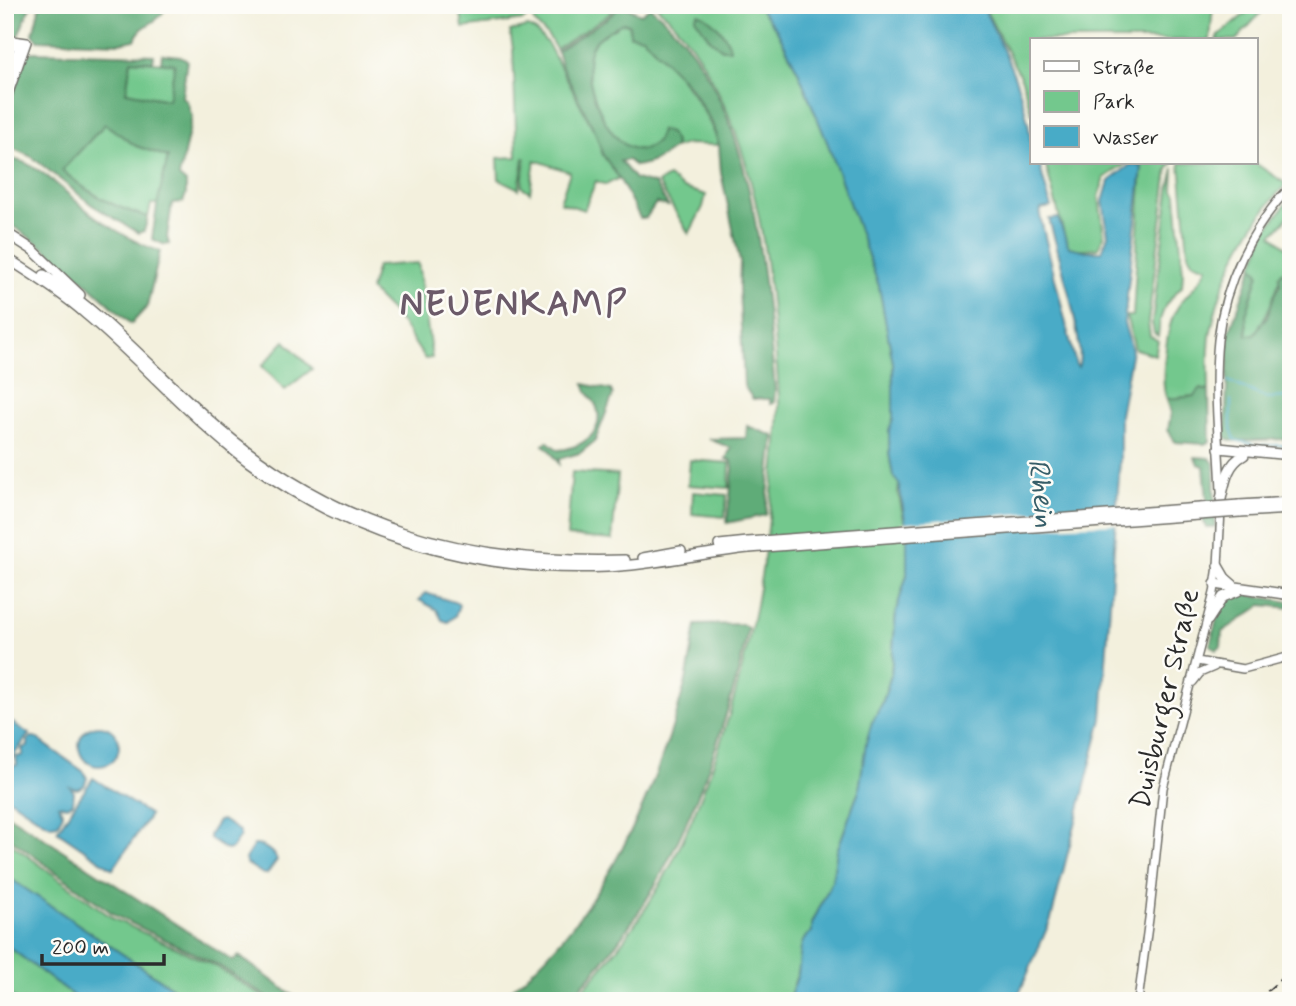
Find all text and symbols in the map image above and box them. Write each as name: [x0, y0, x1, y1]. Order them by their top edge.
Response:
legend: [1030, 38, 1258, 164]
text: Straße: [1093, 54, 1155, 82]
text: Park: [1093, 88, 1135, 116]
text: Wasser: [1093, 124, 1159, 152]
district label: NEUENKAMP: [400, 282, 628, 328]
water label: Rhein: [1017, 456, 1065, 530]
street label: Duisburger Straße: [1123, 585, 1212, 813]
scale bar: [42, 922, 164, 966]
text: 200 m: [52, 934, 109, 962]

